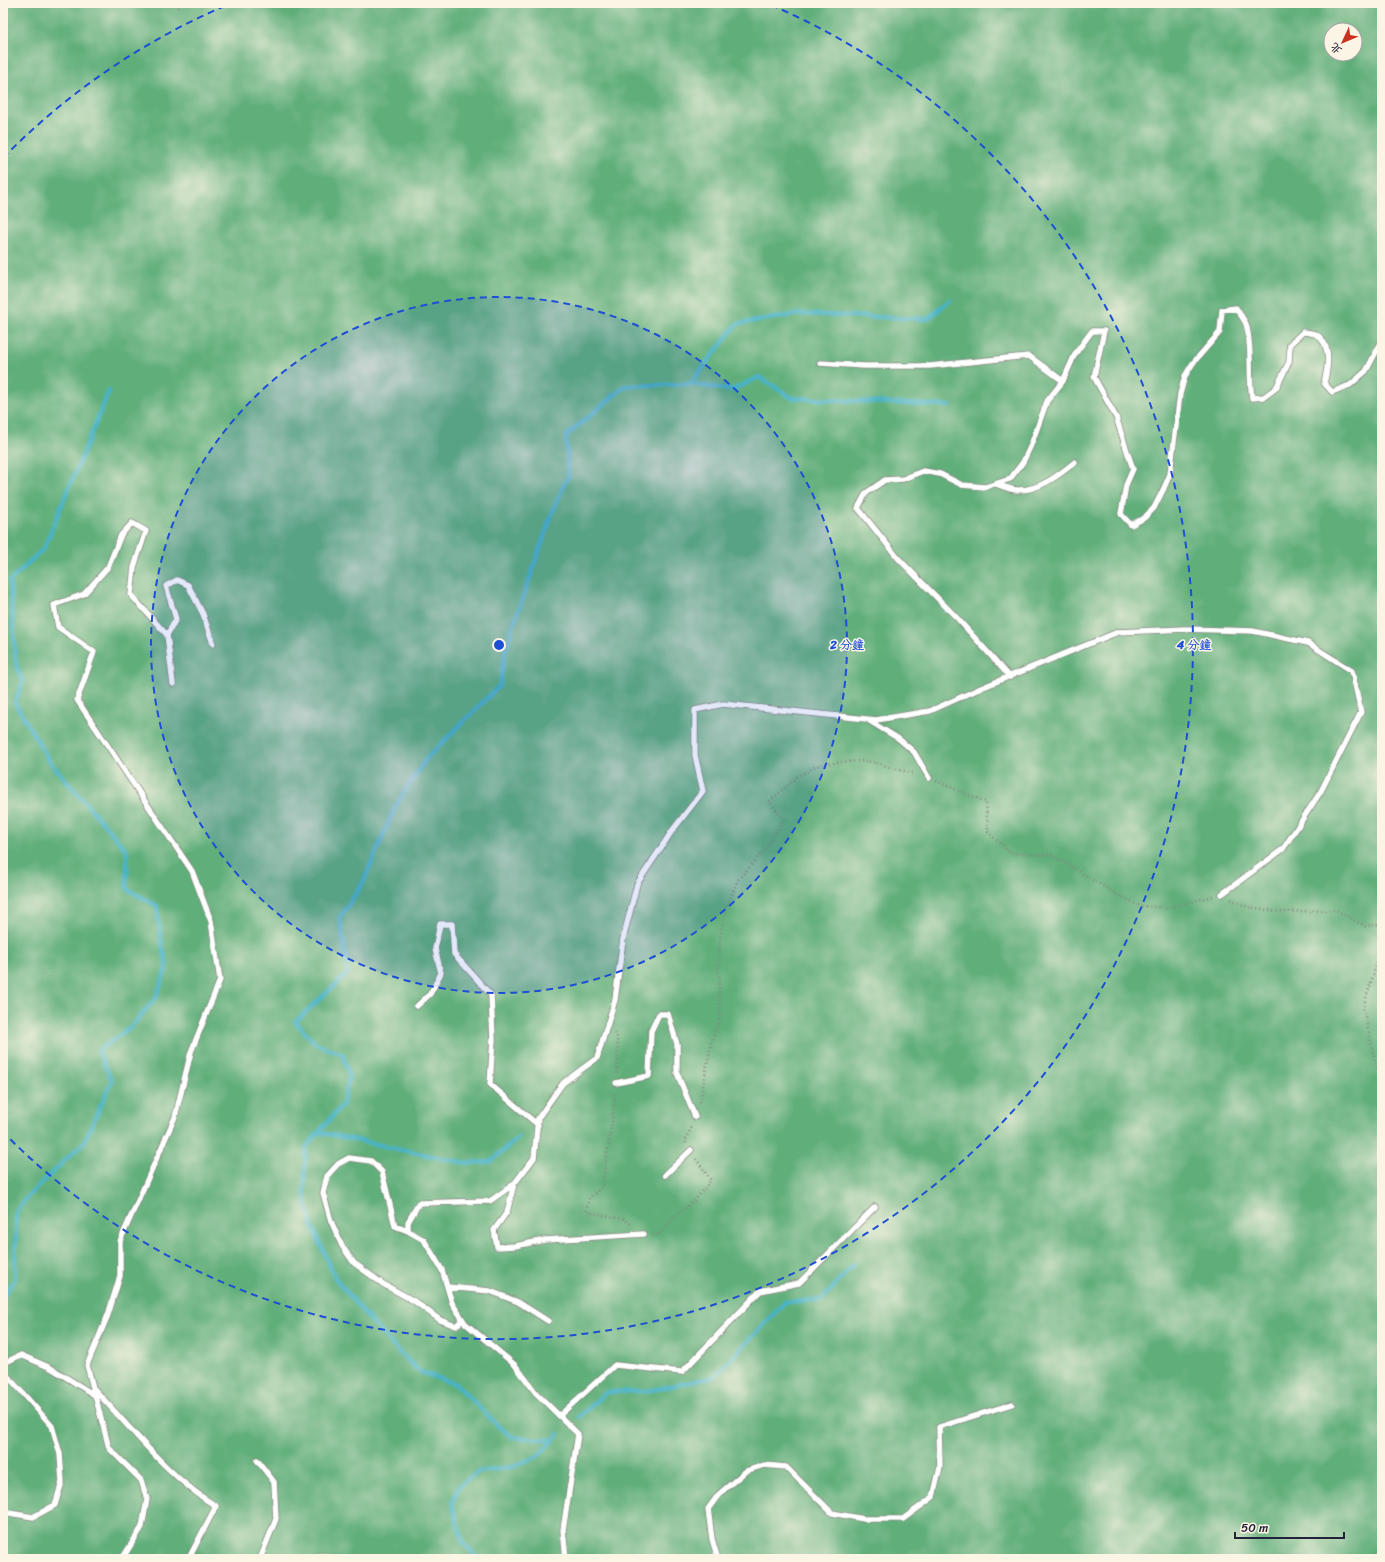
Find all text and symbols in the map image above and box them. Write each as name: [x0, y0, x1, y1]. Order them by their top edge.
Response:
north arrow: [1323, 22, 1363, 62]
text: 北: [1326, 38, 1347, 59]
text: 2 分鐘: [829, 634, 864, 656]
text: 4 分鐘: [1176, 634, 1211, 656]
centre of rings: [492, 638, 506, 652]
scale bar: [1235, 1514, 1344, 1540]
text: 50 m: [1241, 1517, 1268, 1539]

